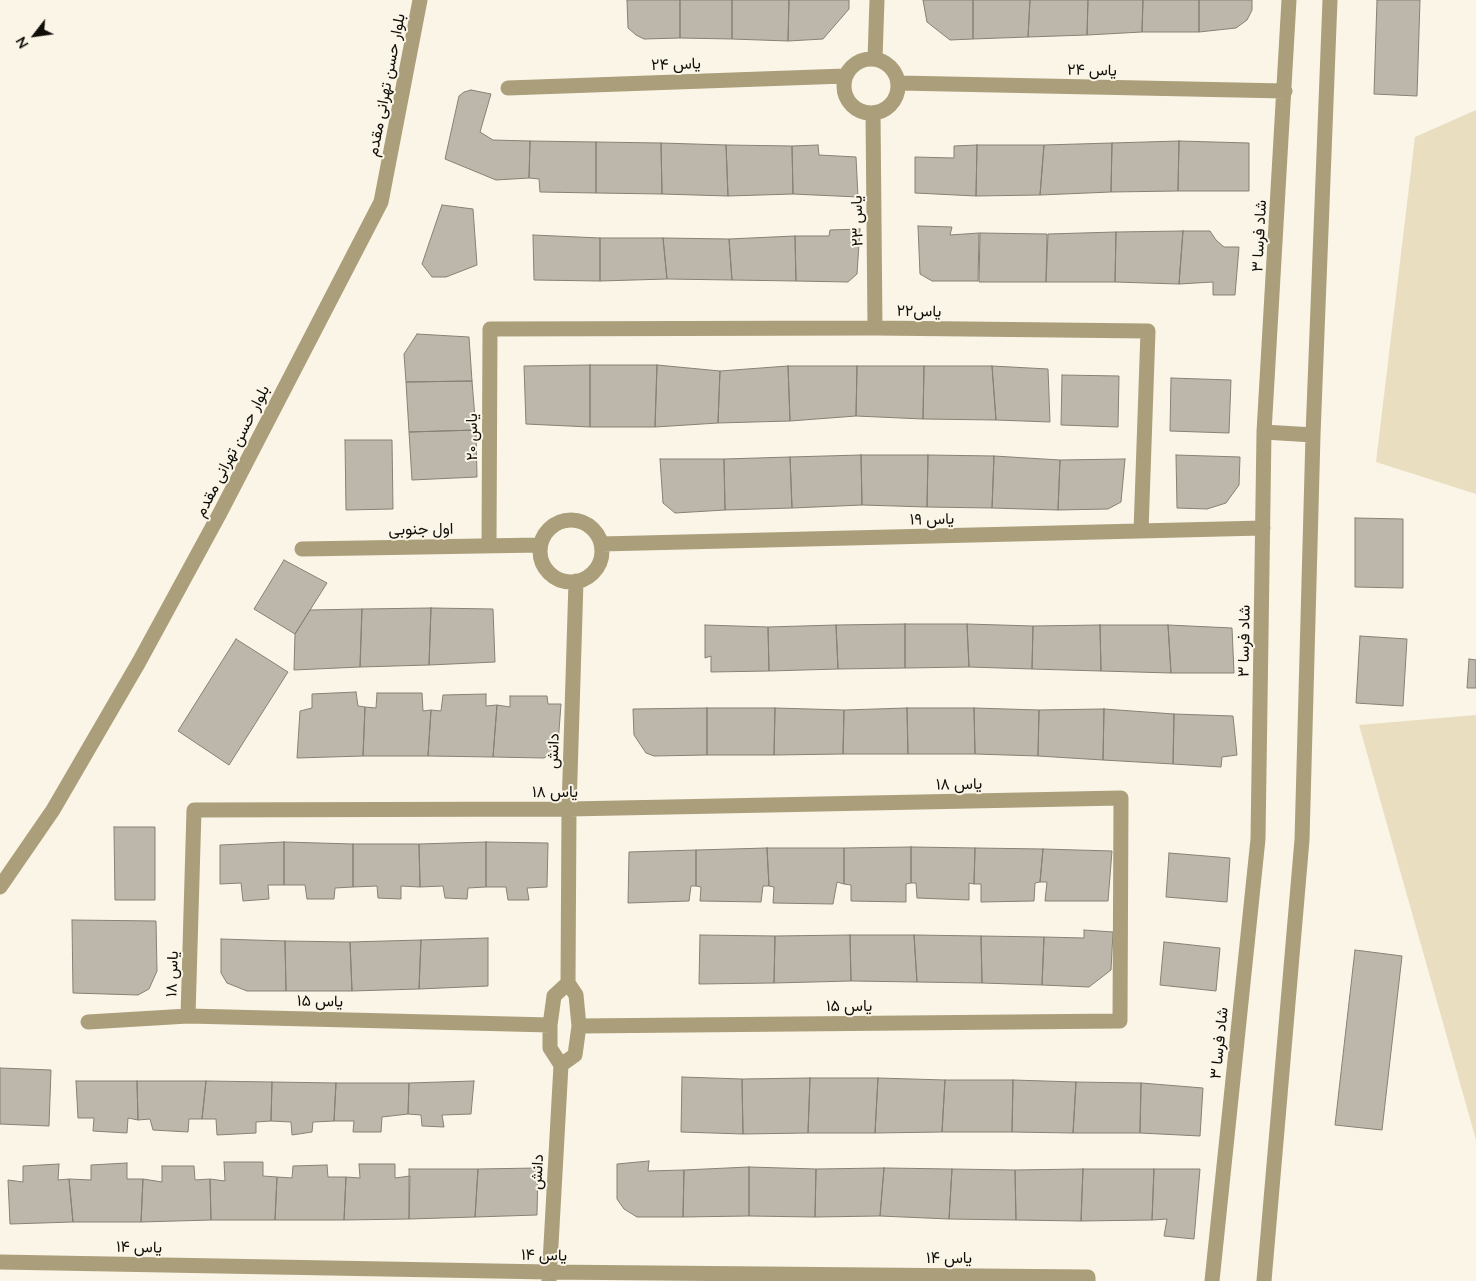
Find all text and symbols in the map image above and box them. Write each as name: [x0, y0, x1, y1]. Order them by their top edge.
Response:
north arrow: [10, 10, 60, 60]
street label: بلوار حسن تهرانی مقدم: [363, 12, 409, 158]
text: N: [12, 34, 32, 52]
street label: یاس ۲۴: [651, 54, 701, 74]
street label: یاس ۲۴: [1067, 60, 1117, 80]
street label: یاس ۲۳: [847, 195, 867, 247]
street label: شاد فرسا ۳: [1248, 199, 1270, 273]
street label: یاس۲۲: [896, 301, 942, 321]
street label: بلوار حسن تهرانی مقدم: [190, 382, 274, 520]
street label: یاس ۲۰: [462, 413, 482, 461]
street label: یاس ۱۹: [910, 509, 954, 529]
street label: اول جنوبی: [388, 519, 454, 539]
street label: شاد فرسا ۳: [1234, 605, 1254, 677]
street label: دانش: [543, 733, 563, 769]
street label: یاس ۱۸: [936, 774, 982, 794]
street label: یاس ۱۸: [532, 782, 578, 802]
street label: یاس ۱۸: [162, 951, 182, 997]
street label: یاس ۱۵: [297, 991, 343, 1011]
street label: یاس ۱۵: [826, 996, 872, 1016]
street label: شاد فرسا ۳: [1206, 1006, 1232, 1080]
street label: دانش: [526, 1154, 548, 1190]
street label: یاس ۱۴: [116, 1237, 162, 1257]
street label: یاس ۱۴: [521, 1245, 567, 1265]
street label: یاس ۱۴: [926, 1248, 972, 1268]

